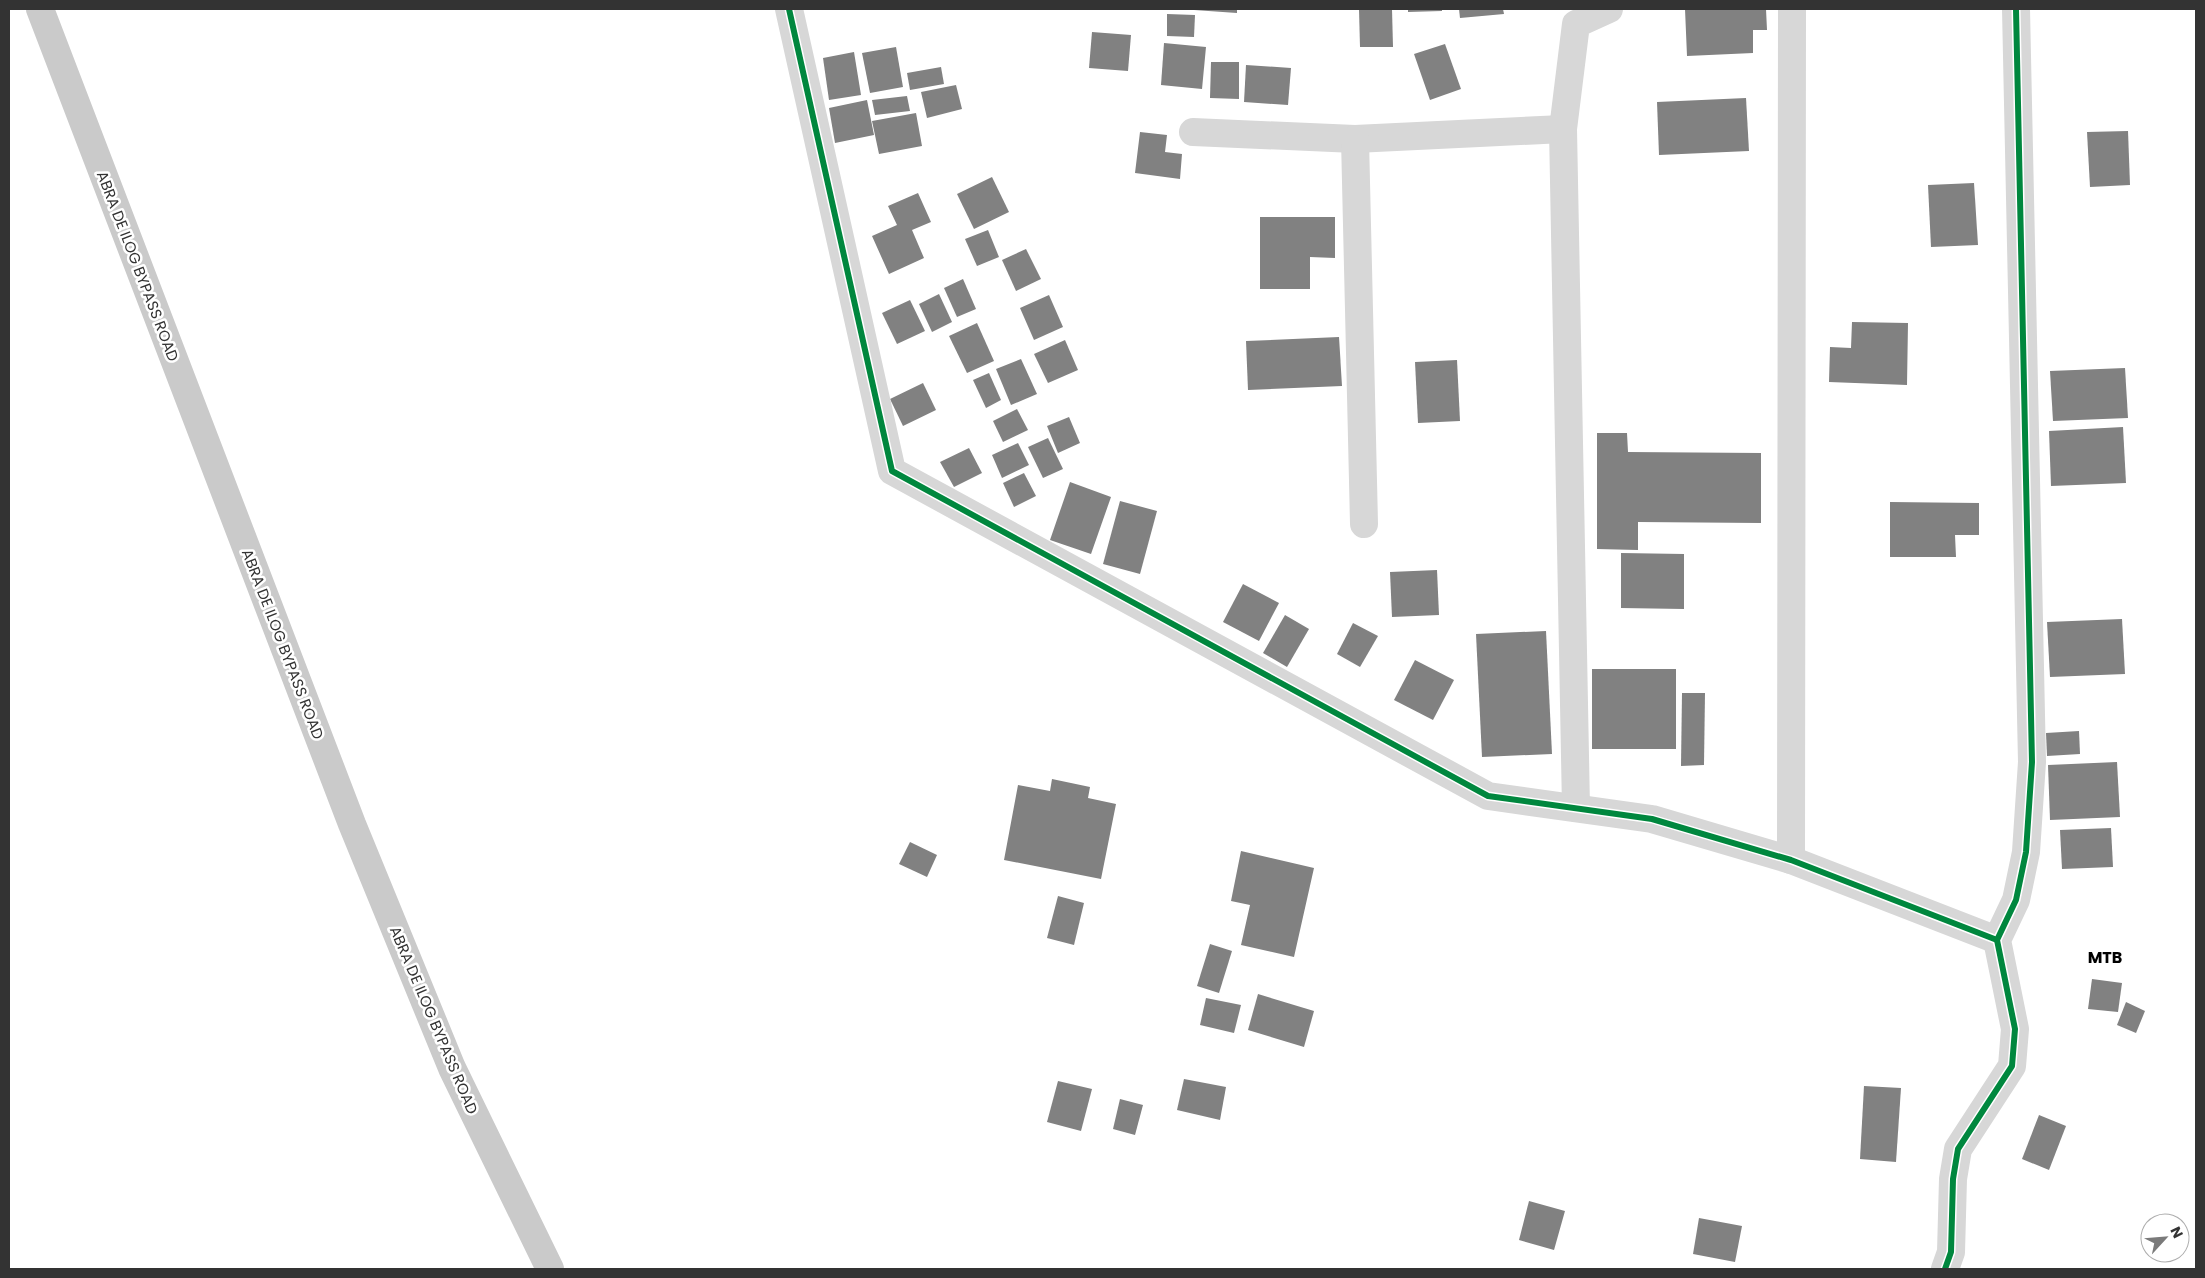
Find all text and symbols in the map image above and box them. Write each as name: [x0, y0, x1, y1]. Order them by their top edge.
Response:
street label: ABRA DE ILOG BYPASS ROAD: [92, 168, 184, 364]
street label: ABRA DE ILOG BYPASS ROAD: [237, 546, 329, 742]
street label: ABRA DE ILOG BYPASS ROAD: [385, 923, 483, 1117]
district label: MTB: [2088, 946, 2122, 969]
north arrow: [2140, 1213, 2190, 1263]
text: N: [2165, 1223, 2188, 1241]

